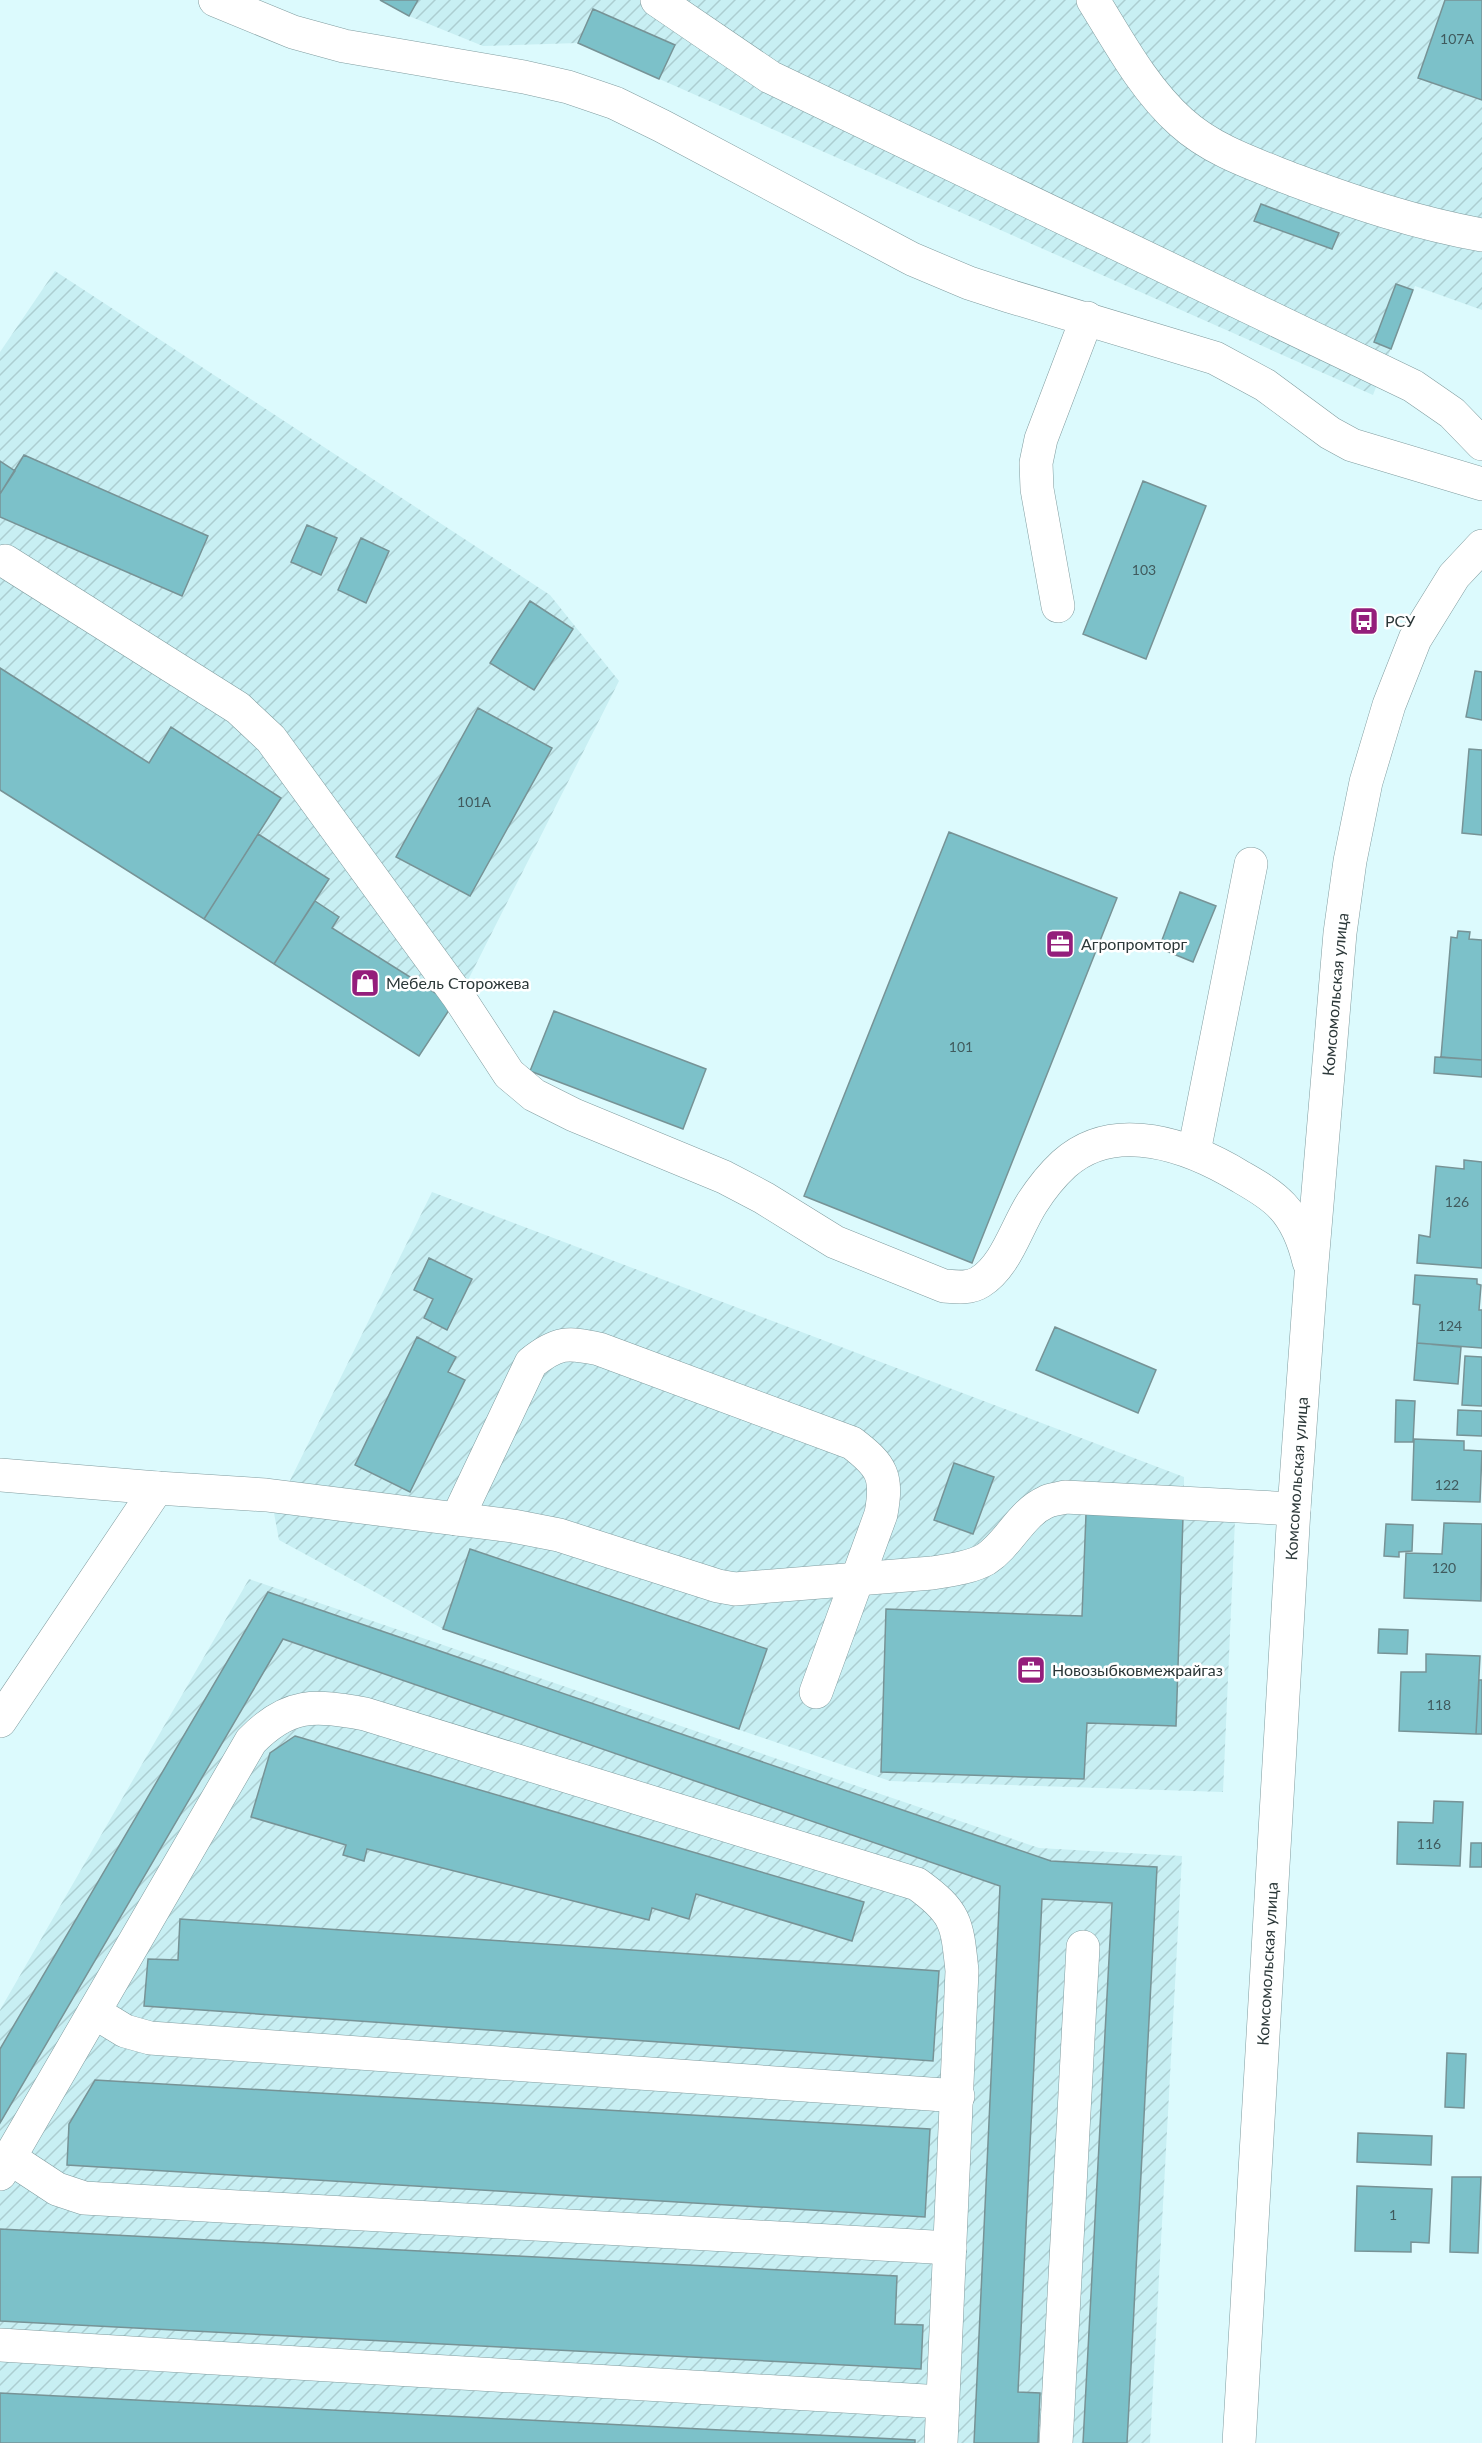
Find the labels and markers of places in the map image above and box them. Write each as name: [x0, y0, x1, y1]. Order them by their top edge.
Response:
bus stop icon: РСУ: [1348, 605, 1380, 637]
place label: РСУ: [1385, 611, 1416, 630]
office icon: Агропромторг: [1044, 928, 1076, 960]
place label: Агропромторг: [1081, 934, 1188, 953]
shop icon: Мебель Сторожева: [349, 967, 381, 999]
place label: Мебель Сторожева: [386, 973, 530, 992]
office icon: Новозыбковмежрайгаз: [1015, 1654, 1047, 1686]
place label: Новозыбковмежрайгаз: [1052, 1660, 1223, 1679]

